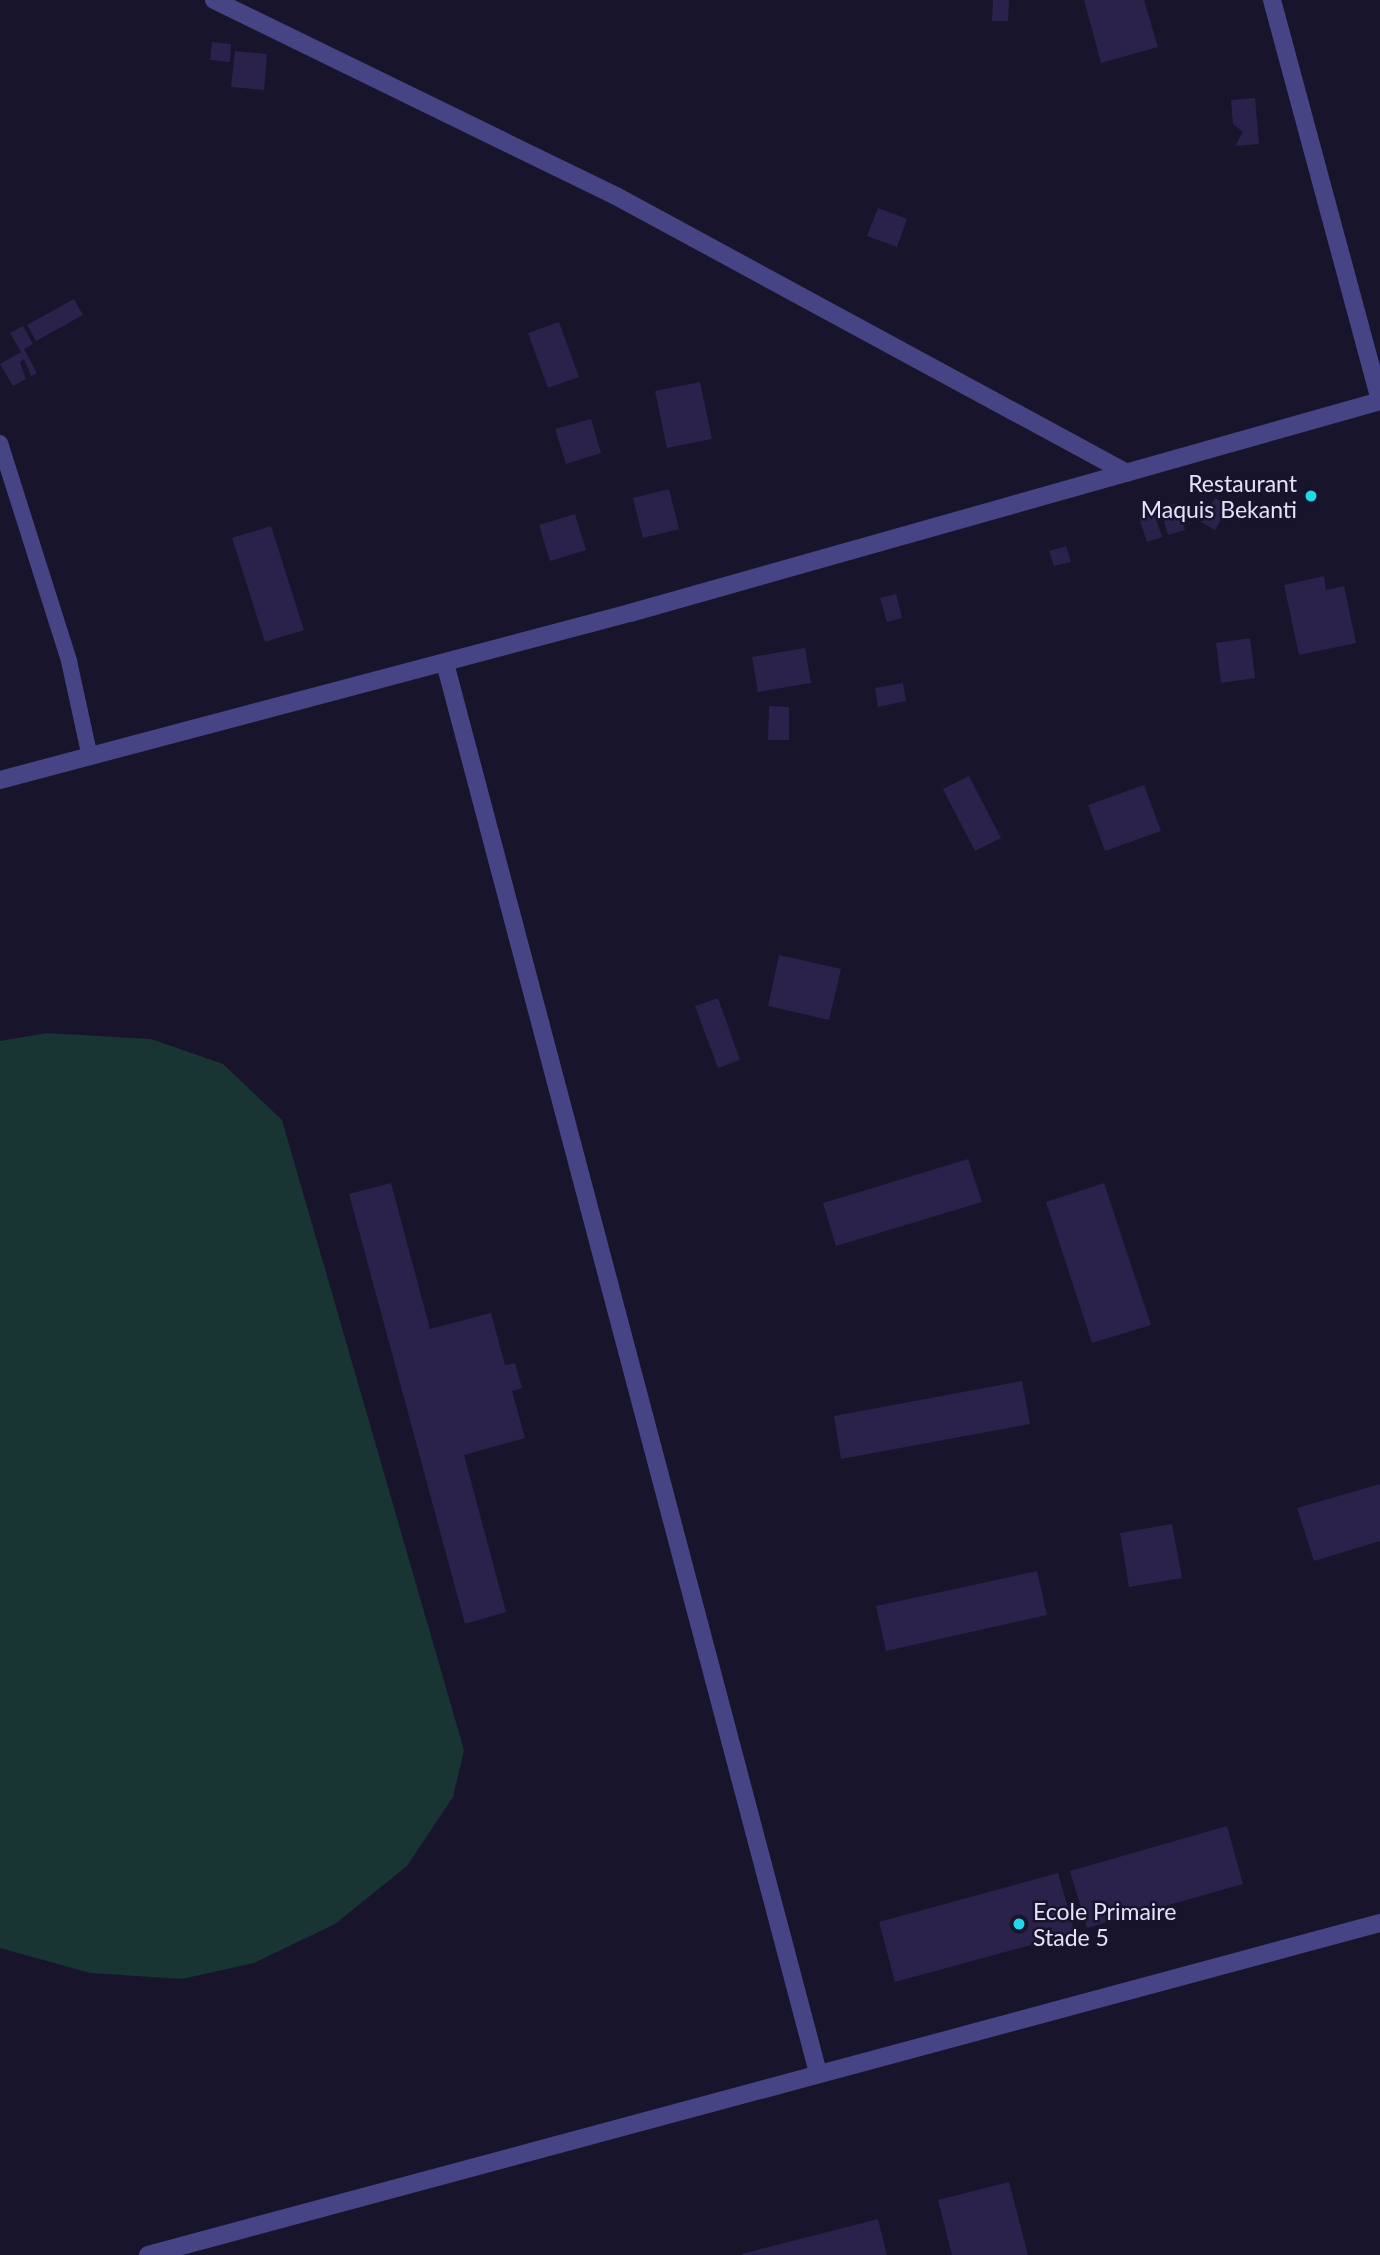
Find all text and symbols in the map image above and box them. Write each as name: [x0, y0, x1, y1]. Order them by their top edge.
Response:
place label: Restaurant Maquis Bekanti: [1141, 469, 1297, 523]
marker: Restaurant Maquis Bekanti: [1303, 488, 1319, 504]
place label: Ecole Primaire Stade 5: [1033, 1897, 1176, 1951]
marker: Ecole Primaire Stade 5: [1011, 1916, 1027, 1932]

